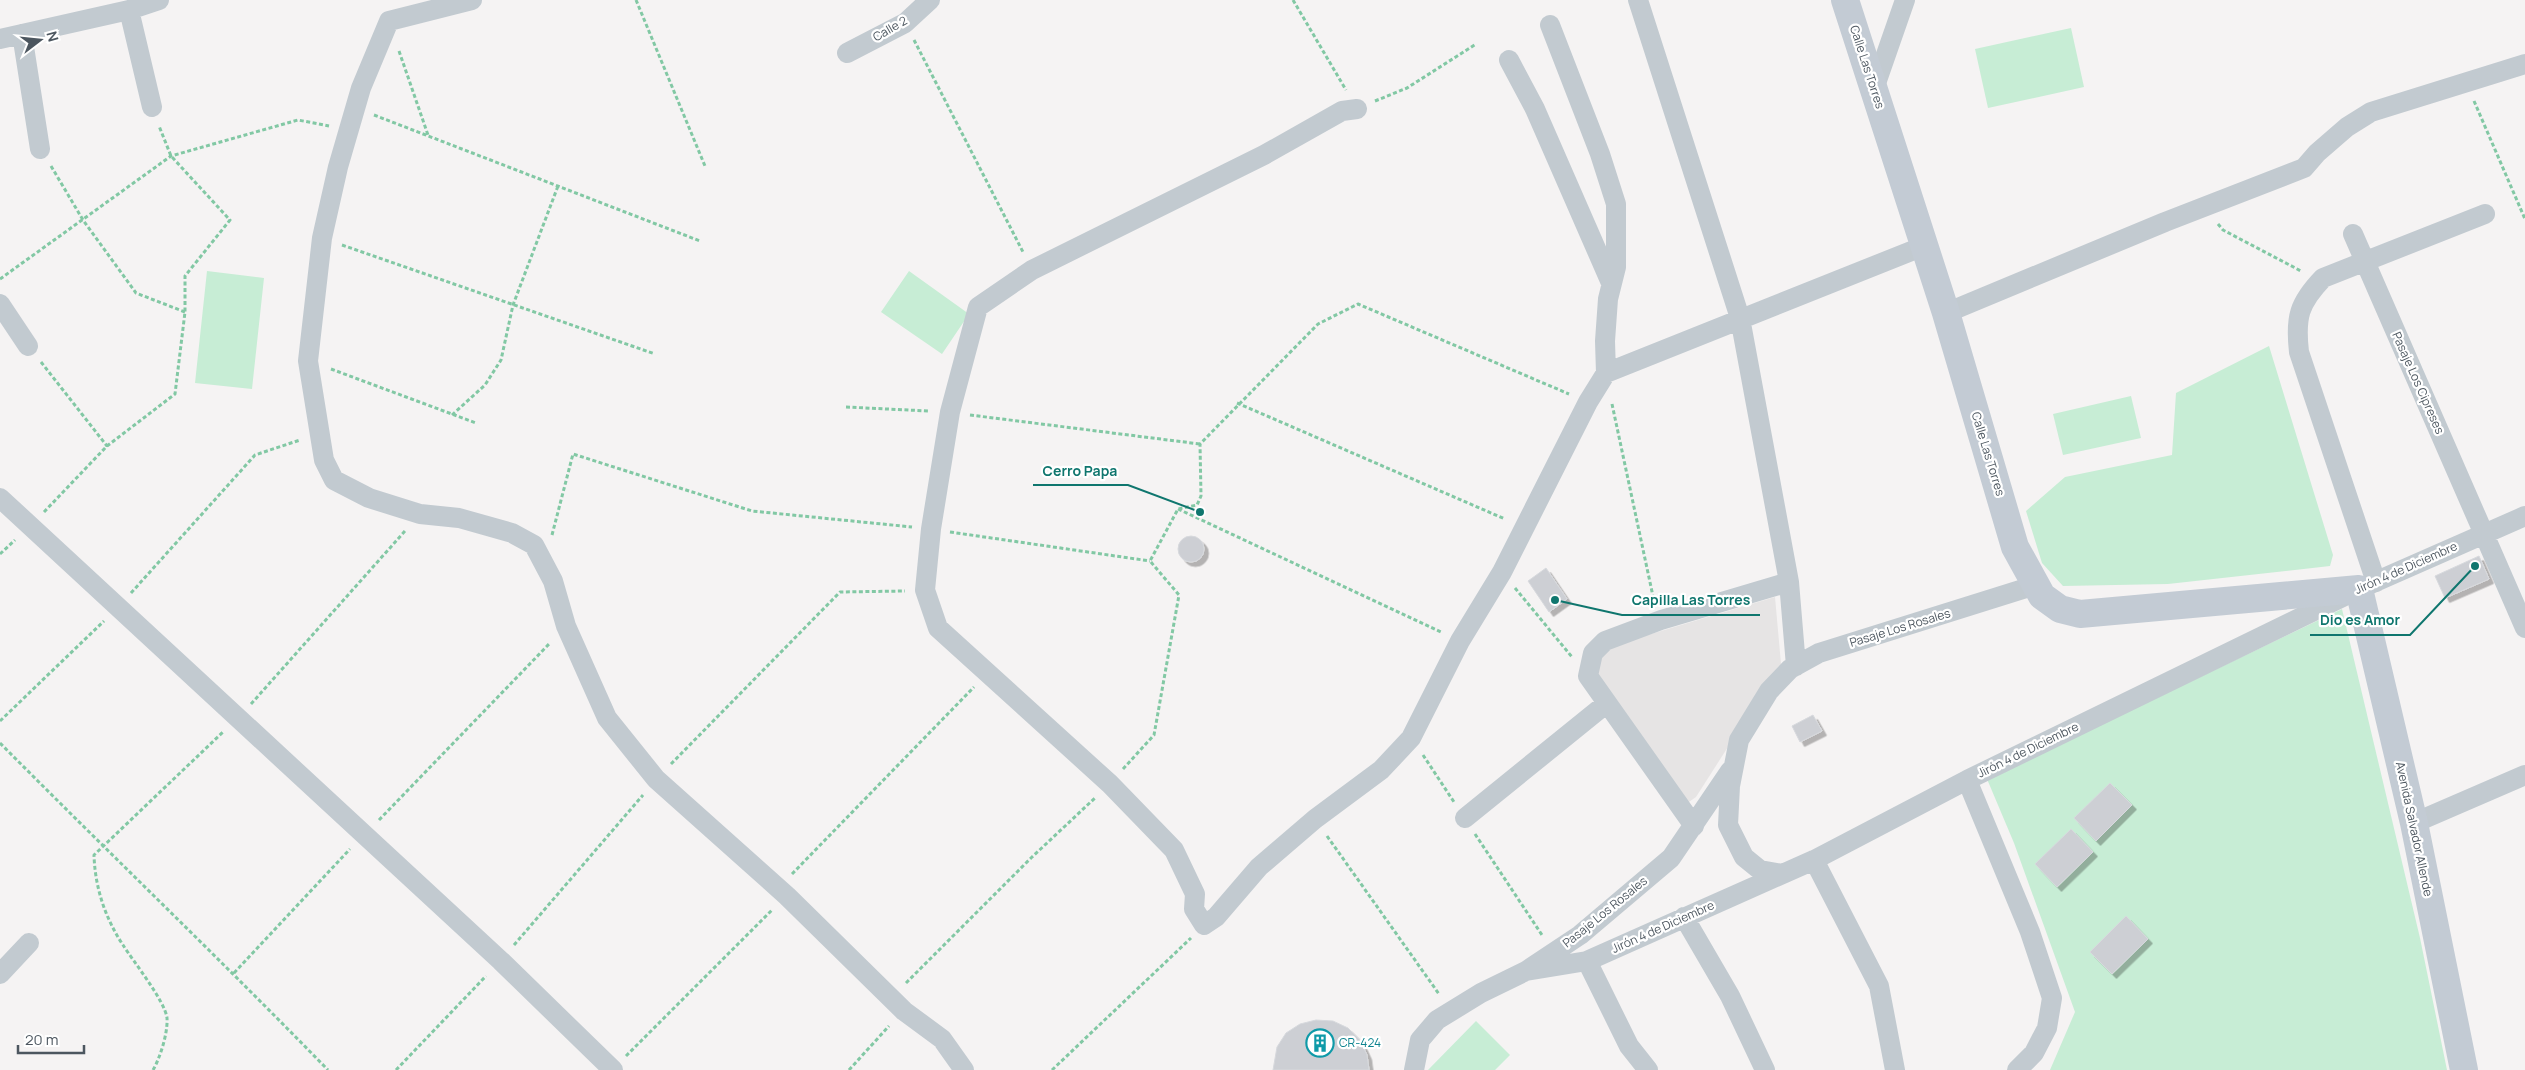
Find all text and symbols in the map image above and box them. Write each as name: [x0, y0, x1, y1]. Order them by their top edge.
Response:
street label: Calle 2: [869, 12, 910, 45]
north arrow: [15, 15, 65, 65]
street label: Calle Las Torres: [1846, 23, 1889, 111]
text: N: [42, 29, 63, 44]
street label: Pasaje Los Cipreses: [2388, 329, 2449, 437]
street label: Calle Las Torres: [1968, 410, 2009, 498]
callout: Cerro Papa: [1033, 456, 1128, 485]
text: Cerro Papa: [1043, 461, 1117, 480]
street label: Jirón 4 de Diciembre: [2352, 537, 2460, 598]
callout: Capilla Las Torres: [1622, 586, 1760, 615]
text: Capilla Las Torres: [1632, 590, 1751, 609]
street label: Pasaje Los Rosales: [1847, 604, 1952, 651]
callout: Dio es Amor: [2310, 606, 2410, 635]
text: Dio es Amor: [2320, 610, 2400, 629]
street label: Jirón 4 de Diciembre: [1974, 718, 2081, 781]
street label: Avenida Salvador Allende: [2392, 760, 2437, 898]
street label: Pasaje Los Rosales: [1559, 872, 1651, 951]
street label: Jirón 4 de Diciembre: [1609, 896, 1717, 957]
scale bar: [18, 1022, 84, 1054]
building icon: CR-424: [1305, 1028, 1335, 1058]
text: 20 m: [25, 1029, 58, 1050]
place label: CR-424: [1339, 1034, 1381, 1051]

